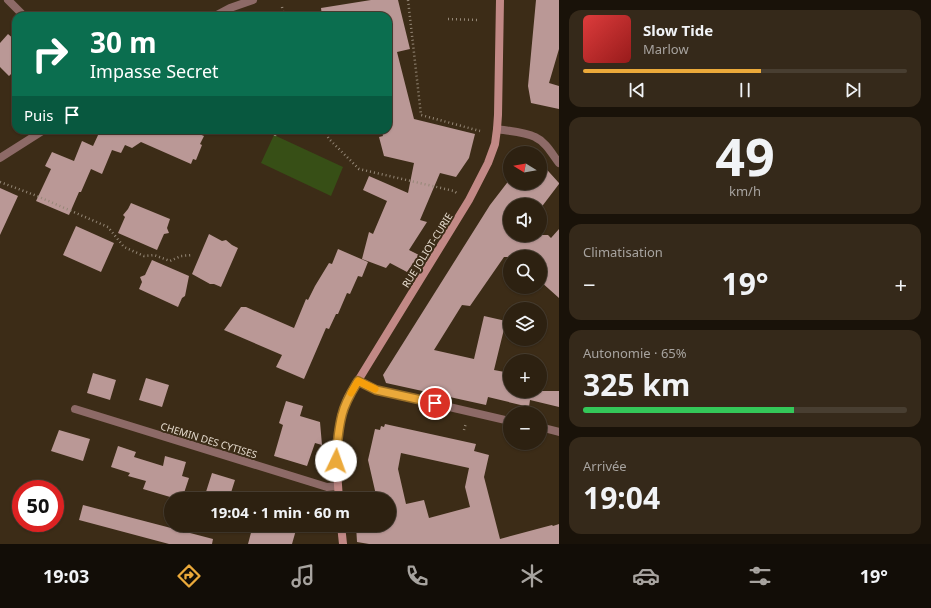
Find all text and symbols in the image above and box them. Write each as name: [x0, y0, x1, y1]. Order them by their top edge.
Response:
text: Slow Tide: [643, 20, 713, 40]
text: 30 m: [90, 23, 157, 61]
icon: right: [24, 28, 76, 80]
text: Marlow: [643, 40, 689, 58]
text: Impasse Secret: [90, 59, 219, 83]
icon: previous: [626, 79, 648, 101]
icon: pause: [734, 79, 756, 101]
icon: next: [842, 79, 864, 101]
icon: arrive: [61, 104, 83, 126]
text: Puis: [24, 105, 53, 125]
text: 49: [715, 120, 775, 191]
north arrow: [503, 146, 547, 190]
map controls: [503, 146, 547, 450]
text: km/h: [729, 182, 761, 200]
button: sound: [503, 198, 547, 242]
street label: RUE JOLIOT-CURIE: [398, 210, 456, 290]
text: Climatisation: [583, 243, 663, 261]
button: search: [503, 250, 547, 294]
text: 19°: [721, 263, 769, 304]
text: −: [583, 269, 596, 299]
text: +: [894, 269, 907, 299]
button: layers: [503, 302, 547, 346]
text: Autonomie · 65%: [583, 344, 687, 362]
button: +: [503, 354, 547, 398]
text: 325 km: [583, 364, 690, 405]
pin: [418, 386, 452, 420]
icon: arrive: [424, 392, 446, 414]
button: −: [503, 406, 547, 450]
street label: CHEMIN DES CYTISES: [159, 419, 260, 462]
position arrow: [315, 440, 357, 482]
text: Arrivée: [583, 457, 627, 475]
text: 19:04: [583, 477, 660, 518]
speed limit sign: 50: [12, 480, 64, 532]
text: 19:04 · 1 min · 60 m: [210, 502, 350, 522]
icon: directions: [175, 562, 203, 590]
icon: music: [289, 562, 317, 590]
icon: phone: [403, 562, 431, 590]
icon: climate: [518, 562, 546, 590]
icon: car: [632, 562, 660, 590]
icon: filters: [746, 562, 774, 590]
text: 19:03: [43, 564, 89, 588]
text: 19°: [860, 564, 888, 588]

